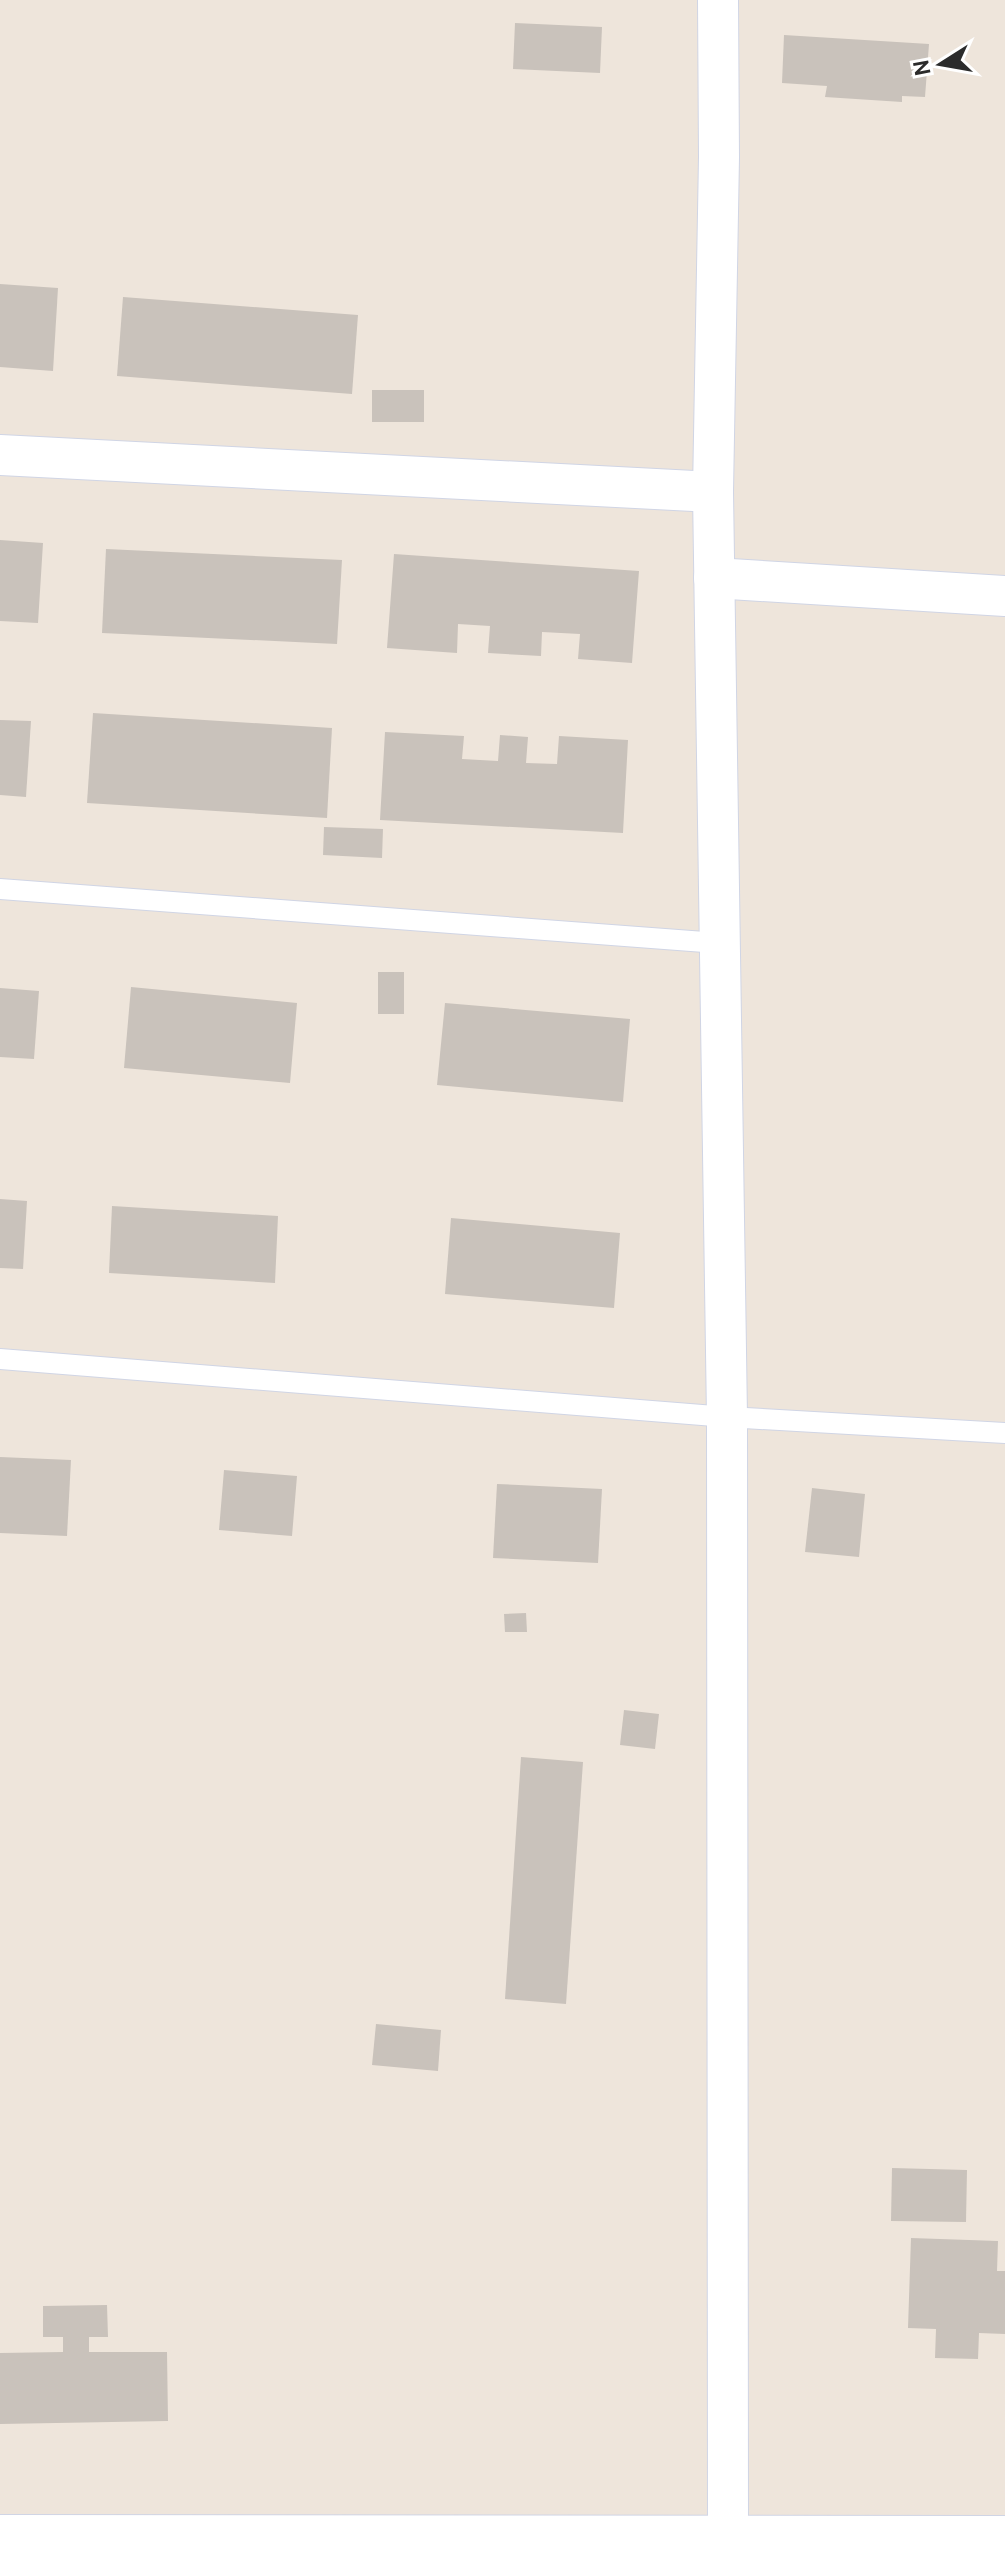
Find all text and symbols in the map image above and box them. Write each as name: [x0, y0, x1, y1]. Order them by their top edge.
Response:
north arrow: [901, 24, 981, 104]
text: N: [907, 58, 937, 78]

